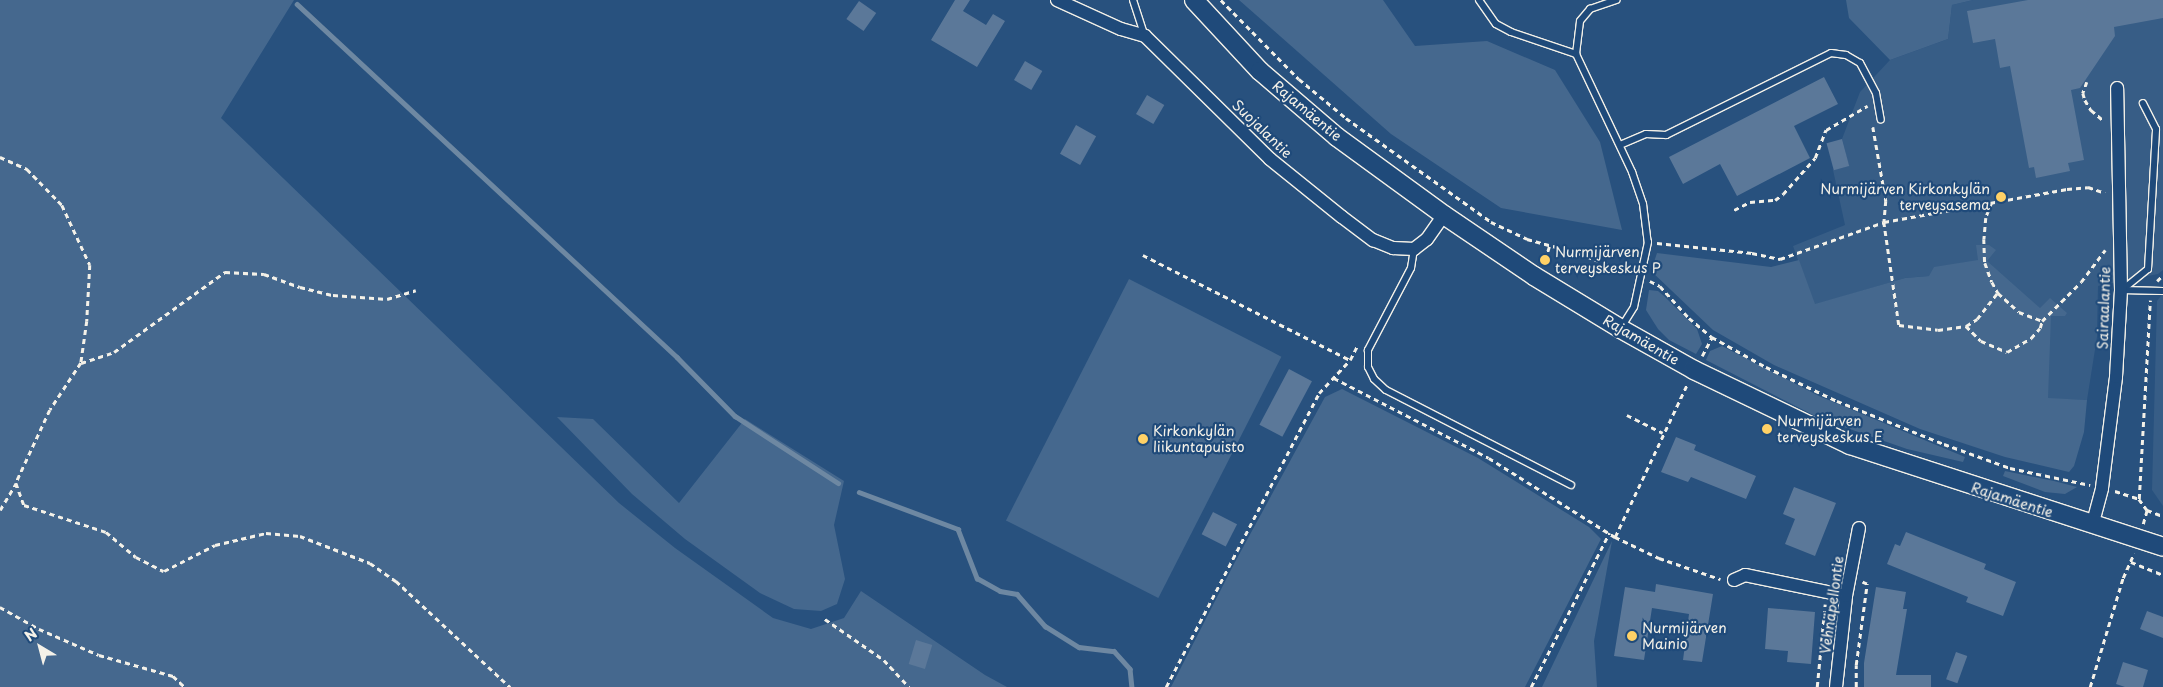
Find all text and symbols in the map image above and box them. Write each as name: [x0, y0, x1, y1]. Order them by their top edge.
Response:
street label: Rajamäentie: [1269, 77, 1345, 145]
street label: Suojalantie: [1229, 96, 1295, 162]
place label: Nurmijärven Kirkonkylän terveysasema: [1819, 181, 1990, 213]
marker: Nurmijärven Kirkonkylän terveysasema: [1994, 190, 2008, 204]
place label: Nurmijärven terveyskeskus P: [1555, 244, 1660, 276]
marker: Nurmijärven terveyskeskus P: [1539, 254, 1551, 266]
street label: Sairaalantie: [2094, 266, 2114, 350]
street label: Rajamäentie: [1600, 311, 1682, 369]
place label: Nurmijärven terveyskeskus E: [1777, 413, 1882, 446]
place label: Kirkonkylän liikuntapuisto: [1153, 423, 1244, 456]
marker: Nurmijärven terveyskeskus E: [1761, 423, 1773, 435]
marker: Kirkonkylän liikuntapuisto: [1137, 433, 1149, 445]
street label: Rajamäentie: [1969, 479, 2055, 521]
street label: Vehnäpellontie: [1817, 555, 1847, 655]
place label: Nurmijärven Mainio: [1642, 620, 1727, 652]
north arrow: [15, 622, 65, 672]
text: N: [20, 623, 41, 646]
marker: Nurmijärven Mainio: [1626, 630, 1638, 642]

